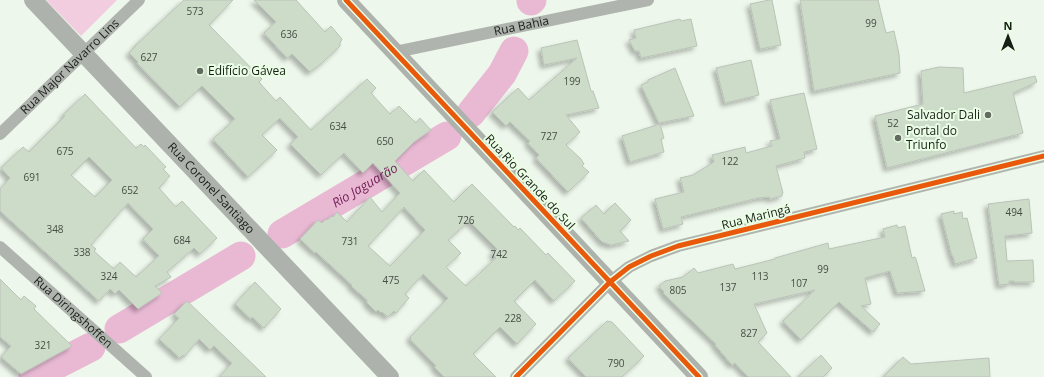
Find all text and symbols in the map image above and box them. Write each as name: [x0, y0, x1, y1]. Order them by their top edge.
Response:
house number: 573: [186, 4, 204, 18]
street label: Rua Bahia: [492, 12, 550, 40]
street label: Rua Major Navarro Lins: [16, 14, 123, 118]
house number: 99: [865, 16, 877, 30]
north arrow: [988, 16, 1028, 56]
text: N: [1004, 18, 1012, 33]
house number: 636: [280, 27, 298, 41]
house number: 627: [140, 50, 158, 64]
place label: Edifício Gávea: [208, 62, 286, 79]
marker: Edifício Gávea: [195, 66, 205, 76]
house number: 199: [563, 74, 581, 88]
place label: Salvador Dali: [907, 106, 980, 123]
marker: Salvador Dali: [983, 110, 993, 120]
house number: 52: [887, 116, 899, 130]
house number: 634: [329, 119, 347, 133]
place label: Portal do Triunfo: [906, 122, 957, 153]
house number: 727: [540, 129, 558, 143]
street label: Rua Rio Grande do Sul: [482, 130, 579, 233]
marker: Portal do Triunfo: [893, 133, 903, 143]
house number: 650: [376, 134, 394, 148]
street label: Rua Coronel Santiago: [164, 138, 259, 237]
house number: 675: [56, 144, 74, 158]
house number: 122: [721, 154, 739, 168]
water label: Rio Jaguarão: [328, 158, 401, 212]
house number: 691: [23, 170, 41, 184]
house number: 652: [121, 183, 139, 197]
street label: Rua Maringá: [720, 200, 792, 233]
house number: 494: [1005, 205, 1023, 219]
house number: 726: [457, 213, 475, 227]
house number: 348: [46, 222, 64, 236]
house number: 684: [173, 233, 191, 247]
house number: 731: [341, 234, 359, 248]
house number: 338: [73, 245, 91, 259]
house number: 742: [490, 247, 508, 261]
house number: 99: [817, 262, 829, 276]
house number: 324: [100, 269, 118, 283]
house number: 113: [751, 269, 769, 283]
street label: Rua Diringshoffen: [30, 272, 117, 352]
house number: 475: [382, 273, 400, 287]
house number: 107: [790, 276, 808, 290]
house number: 137: [719, 280, 737, 294]
house number: 805: [669, 283, 687, 297]
house number: 228: [504, 311, 522, 325]
house number: 827: [740, 326, 758, 340]
house number: 321: [34, 338, 52, 352]
house number: 790: [607, 356, 625, 370]

